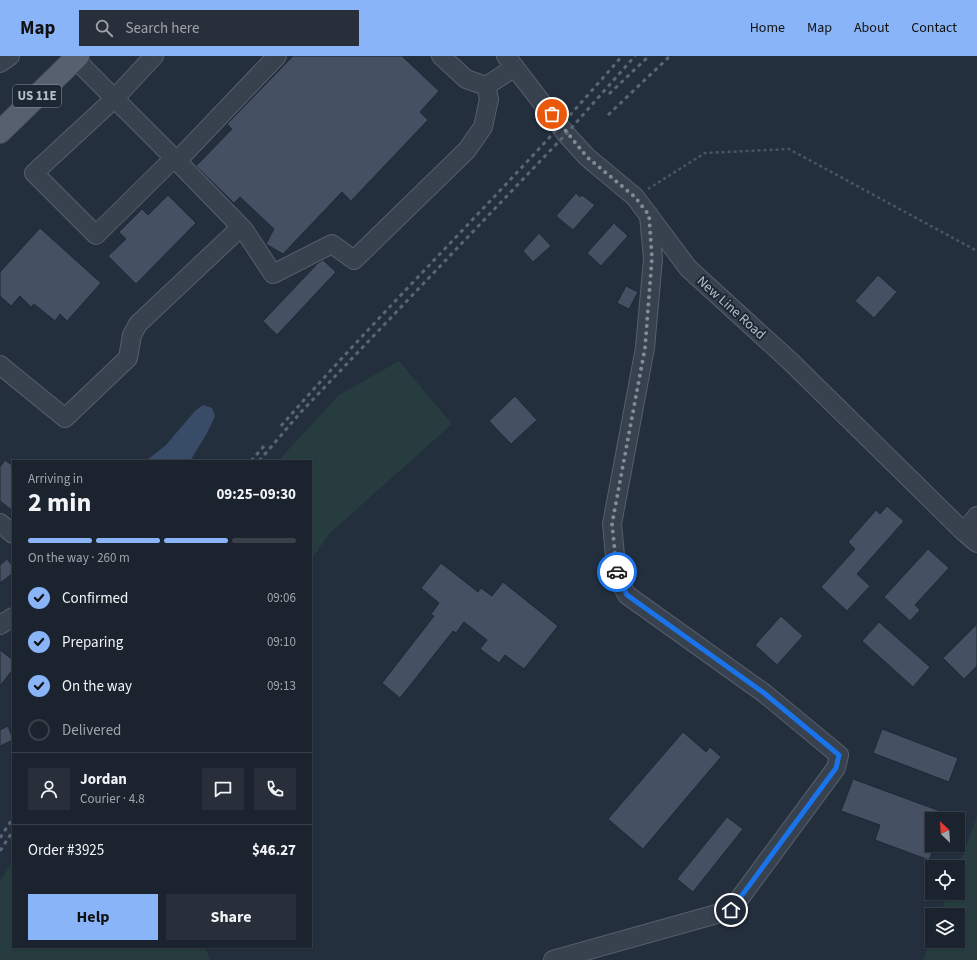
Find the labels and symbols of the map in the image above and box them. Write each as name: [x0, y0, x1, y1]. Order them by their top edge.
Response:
road number: US 11E: [13, 85, 61, 107]
pin: [535, 97, 569, 131]
street label: New Line Road: [692, 272, 770, 344]
courier: [597, 552, 637, 592]
north arrow: [925, 812, 965, 852]
pin: [714, 893, 748, 927]

